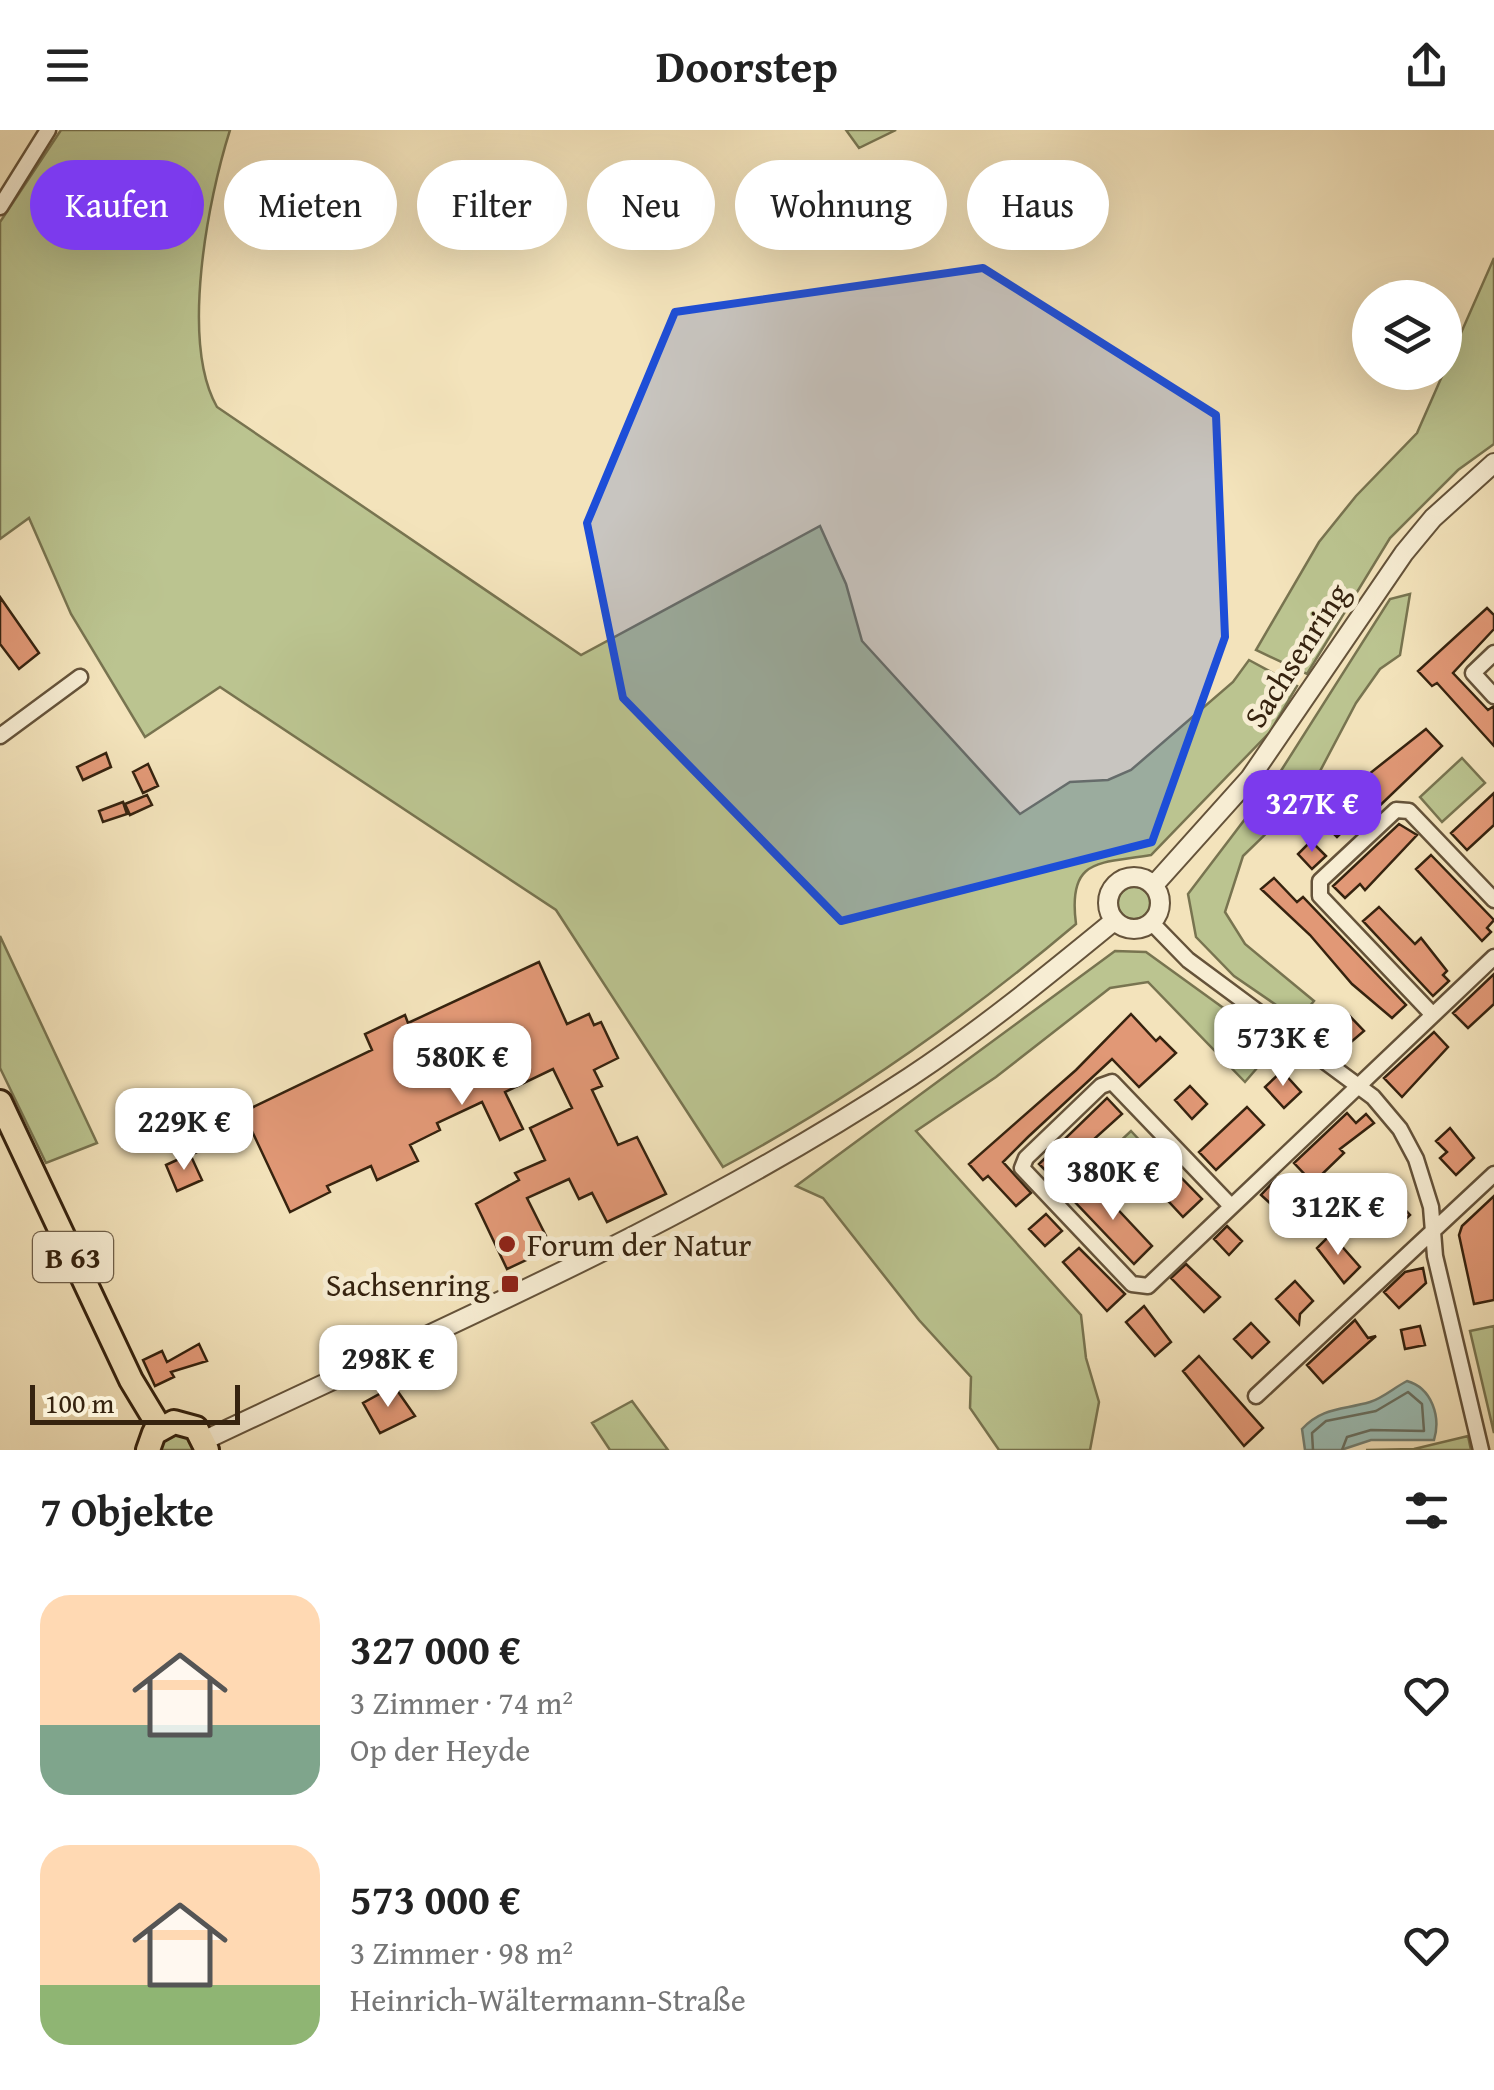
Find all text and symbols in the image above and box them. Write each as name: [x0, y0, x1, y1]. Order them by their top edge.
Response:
text: Doorstep: [656, 33, 838, 98]
icon: menu: [40, 38, 95, 93]
icon: share: [1399, 38, 1454, 93]
chip: Kaufen: [30, 160, 204, 250]
chip: Mieten: [224, 160, 397, 250]
chip: Filter: [417, 160, 567, 250]
chip: Neu: [587, 160, 715, 250]
chip: Wohnung: [735, 160, 947, 250]
chip: Haus: [967, 160, 1109, 250]
map controls: [1352, 280, 1462, 390]
button: layers: [1352, 280, 1462, 390]
street label: Sachsenring: [1232, 573, 1360, 737]
pin: 327K €: [1231, 770, 1393, 855]
text: 327K €: [1265, 779, 1359, 826]
pin: 573K €: [1202, 1004, 1364, 1089]
text: 573K €: [1236, 1013, 1330, 1060]
pin: 580K €: [381, 1023, 543, 1108]
text: 580K €: [415, 1032, 509, 1079]
pin: 229K €: [103, 1088, 265, 1173]
text: 229K €: [137, 1097, 231, 1144]
pin: 380K €: [1032, 1138, 1194, 1223]
text: 380K €: [1066, 1147, 1160, 1194]
pin: 312K €: [1257, 1173, 1419, 1258]
text: 312K €: [1291, 1182, 1385, 1229]
place label: Forum der Natur: [527, 1221, 752, 1268]
road number: B 63: [33, 1232, 113, 1282]
marker: Forum der Natur: [496, 1233, 518, 1255]
place label: Sachsenring: [326, 1261, 490, 1308]
marker: Sachsenring: [499, 1273, 521, 1295]
pin: 298K €: [307, 1325, 469, 1410]
text: 298K €: [341, 1334, 435, 1381]
scale bar: [30, 1380, 240, 1424]
text: 100 m: [45, 1382, 114, 1423]
text: 7 Objekte: [40, 1480, 214, 1541]
icon: filters: [1399, 1483, 1454, 1538]
text: 327 000 €: [350, 1618, 521, 1679]
icon: home: [120, 1635, 240, 1755]
icon: heart: [1399, 1668, 1454, 1723]
text: 3 Zimmer · 74 m²: [350, 1679, 573, 1726]
text: Op der Heyde: [350, 1726, 530, 1773]
text: 573 000 €: [350, 1868, 521, 1929]
icon: home: [120, 1885, 240, 2005]
icon: heart: [1399, 1918, 1454, 1973]
text: 3 Zimmer · 98 m²: [350, 1929, 573, 1976]
text: Heinrich-Wältermann-Straße: [350, 1976, 746, 2023]

